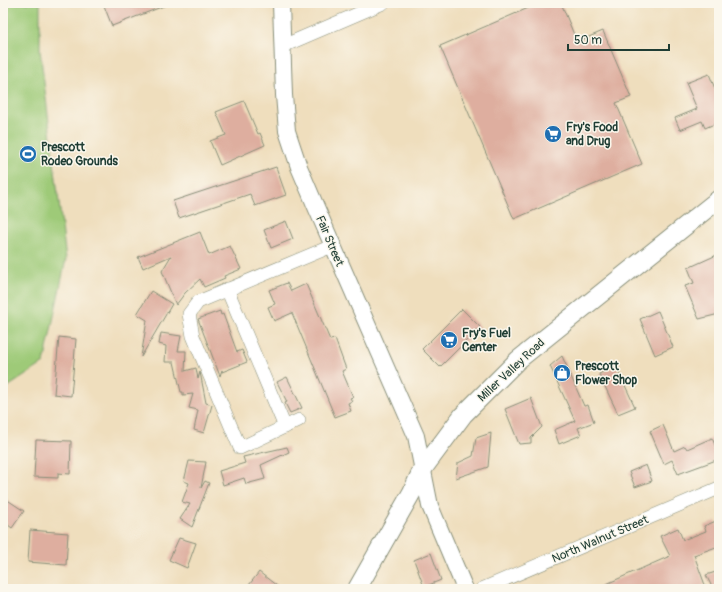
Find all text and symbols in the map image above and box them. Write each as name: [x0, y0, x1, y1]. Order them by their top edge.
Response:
scale bar: [568, 26, 669, 52]
text: 50 m: [574, 33, 602, 48]
place label: Fry's Food and Drug: [566, 120, 618, 149]
supermarket icon: Fry's Food and Drug: [543, 124, 563, 144]
place label: Prescott Rodeo Grounds: [41, 140, 119, 169]
sports icon: Prescott Rodeo Grounds: [18, 144, 38, 164]
street label: Fair Street: [312, 214, 347, 269]
place label: Fry's Fuel Center: [462, 326, 511, 355]
supermarket icon: Fry's Fuel Center: [439, 330, 459, 350]
street label: Miller Valley Road: [475, 335, 548, 405]
place label: Prescott Flower Shop: [575, 359, 637, 388]
shop icon: Prescott Flower Shop: [552, 363, 572, 383]
street label: North Walnut Street: [550, 512, 651, 567]

